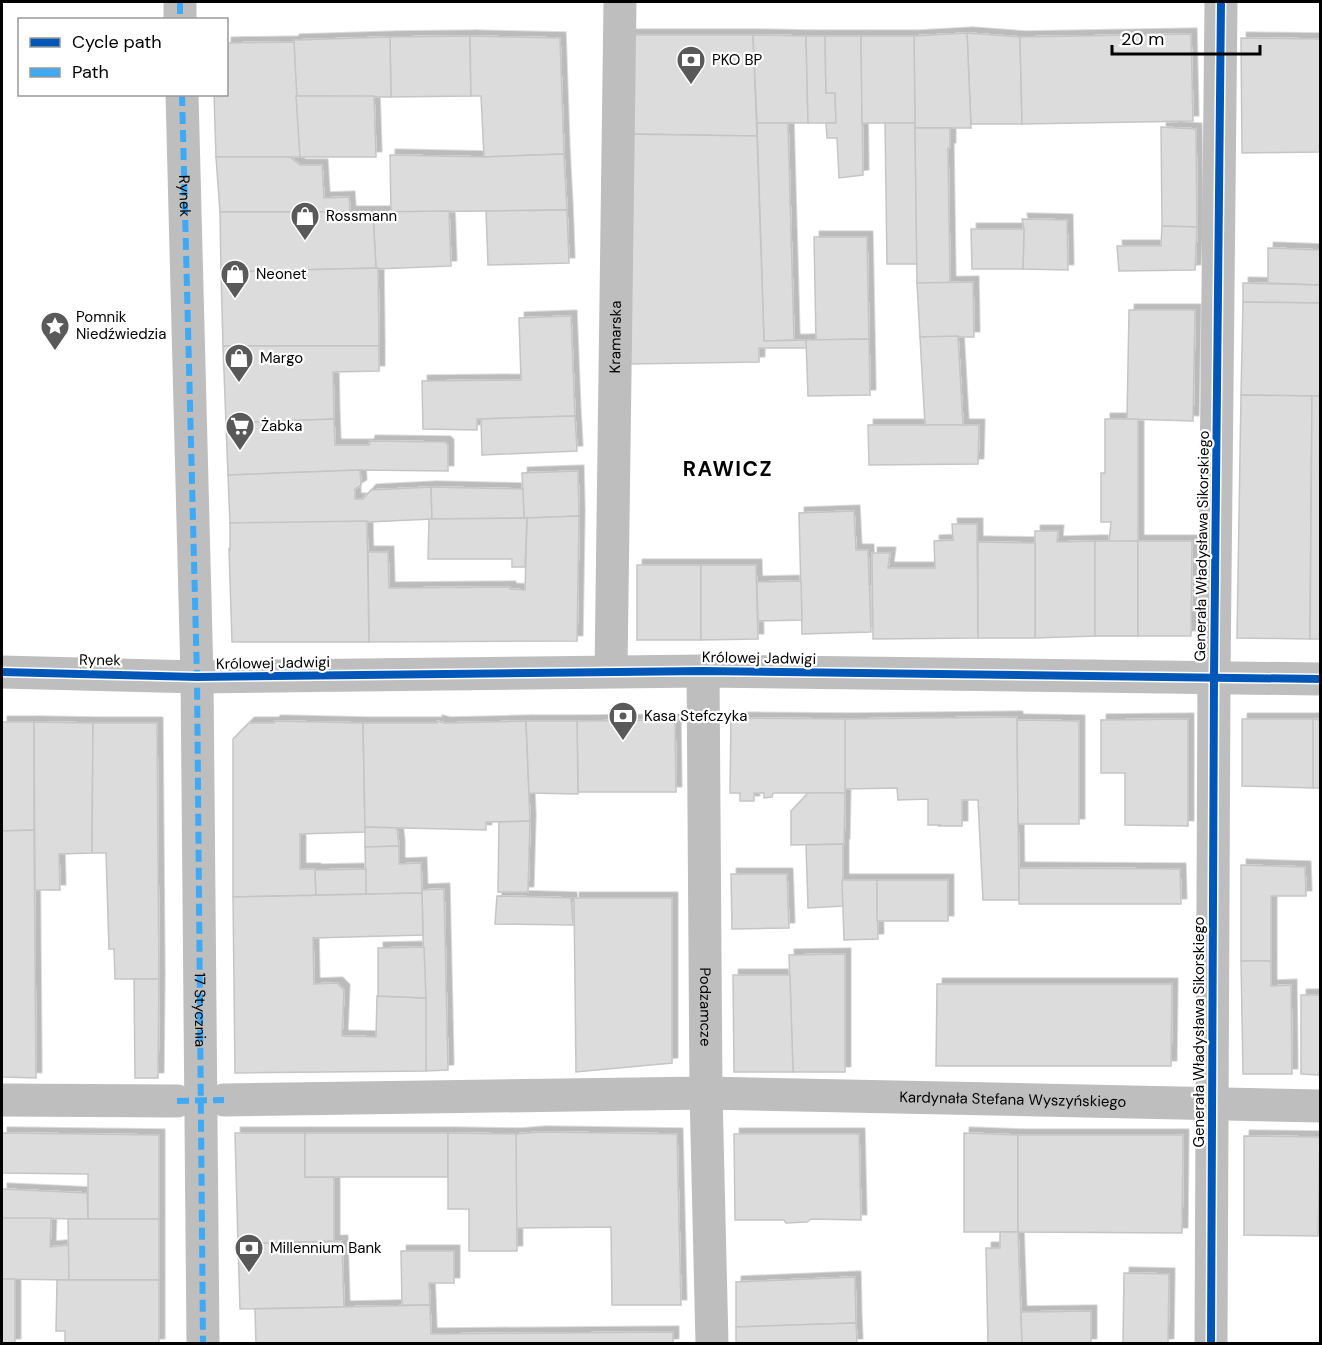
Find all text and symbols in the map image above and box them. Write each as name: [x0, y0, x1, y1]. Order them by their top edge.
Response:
legend: [18, 18, 228, 96]
scale bar: [1112, 18, 1260, 56]
text: 20 m: [1121, 27, 1164, 51]
text: Cycle path: [72, 30, 162, 54]
bank icon: PKO BP: [675, 44, 707, 86]
place label: PKO BP: [712, 50, 762, 70]
text: Path: [72, 60, 109, 84]
street label: Rynek: [174, 175, 195, 218]
shop icon: Rossmann: [289, 200, 321, 242]
place label: Rossmann: [326, 206, 397, 226]
shop icon: Neonet: [219, 258, 251, 300]
place label: Neonet: [256, 264, 307, 284]
street label: Kramarska: [605, 300, 626, 374]
place label: Pomnik Niedźwiedzia: [76, 307, 166, 344]
place icon: Pomnik Niedźwiedzia: [39, 310, 71, 352]
shop icon: Margo: [223, 342, 255, 384]
place label: Margo: [260, 348, 303, 368]
supermarket icon: Żabka: [224, 410, 256, 452]
place label: Żabka: [261, 416, 302, 436]
street label: Generała Władysława Sikorskiego: [1190, 430, 1214, 662]
district label: RAWICZ: [683, 455, 773, 483]
street label: Królowej Jadwigi: [702, 647, 816, 669]
street label: Rynek: [79, 650, 122, 670]
street label: Królowej Jadwigi: [216, 652, 330, 674]
bank icon: Kasa Stefczyka: [607, 700, 639, 742]
place label: Kasa Stefczyka: [644, 706, 747, 726]
street label: Generała Władysława Sikorskiego: [1189, 916, 1209, 1147]
street label: Podzamcze: [695, 967, 716, 1047]
street label: 17 Stycznia: [190, 972, 210, 1047]
street label: Kardynała Stefana Wyszyńskiego: [899, 1087, 1127, 1112]
bank icon: Millennium Bank: [233, 1232, 265, 1274]
place label: Millennium Bank: [270, 1238, 382, 1258]

